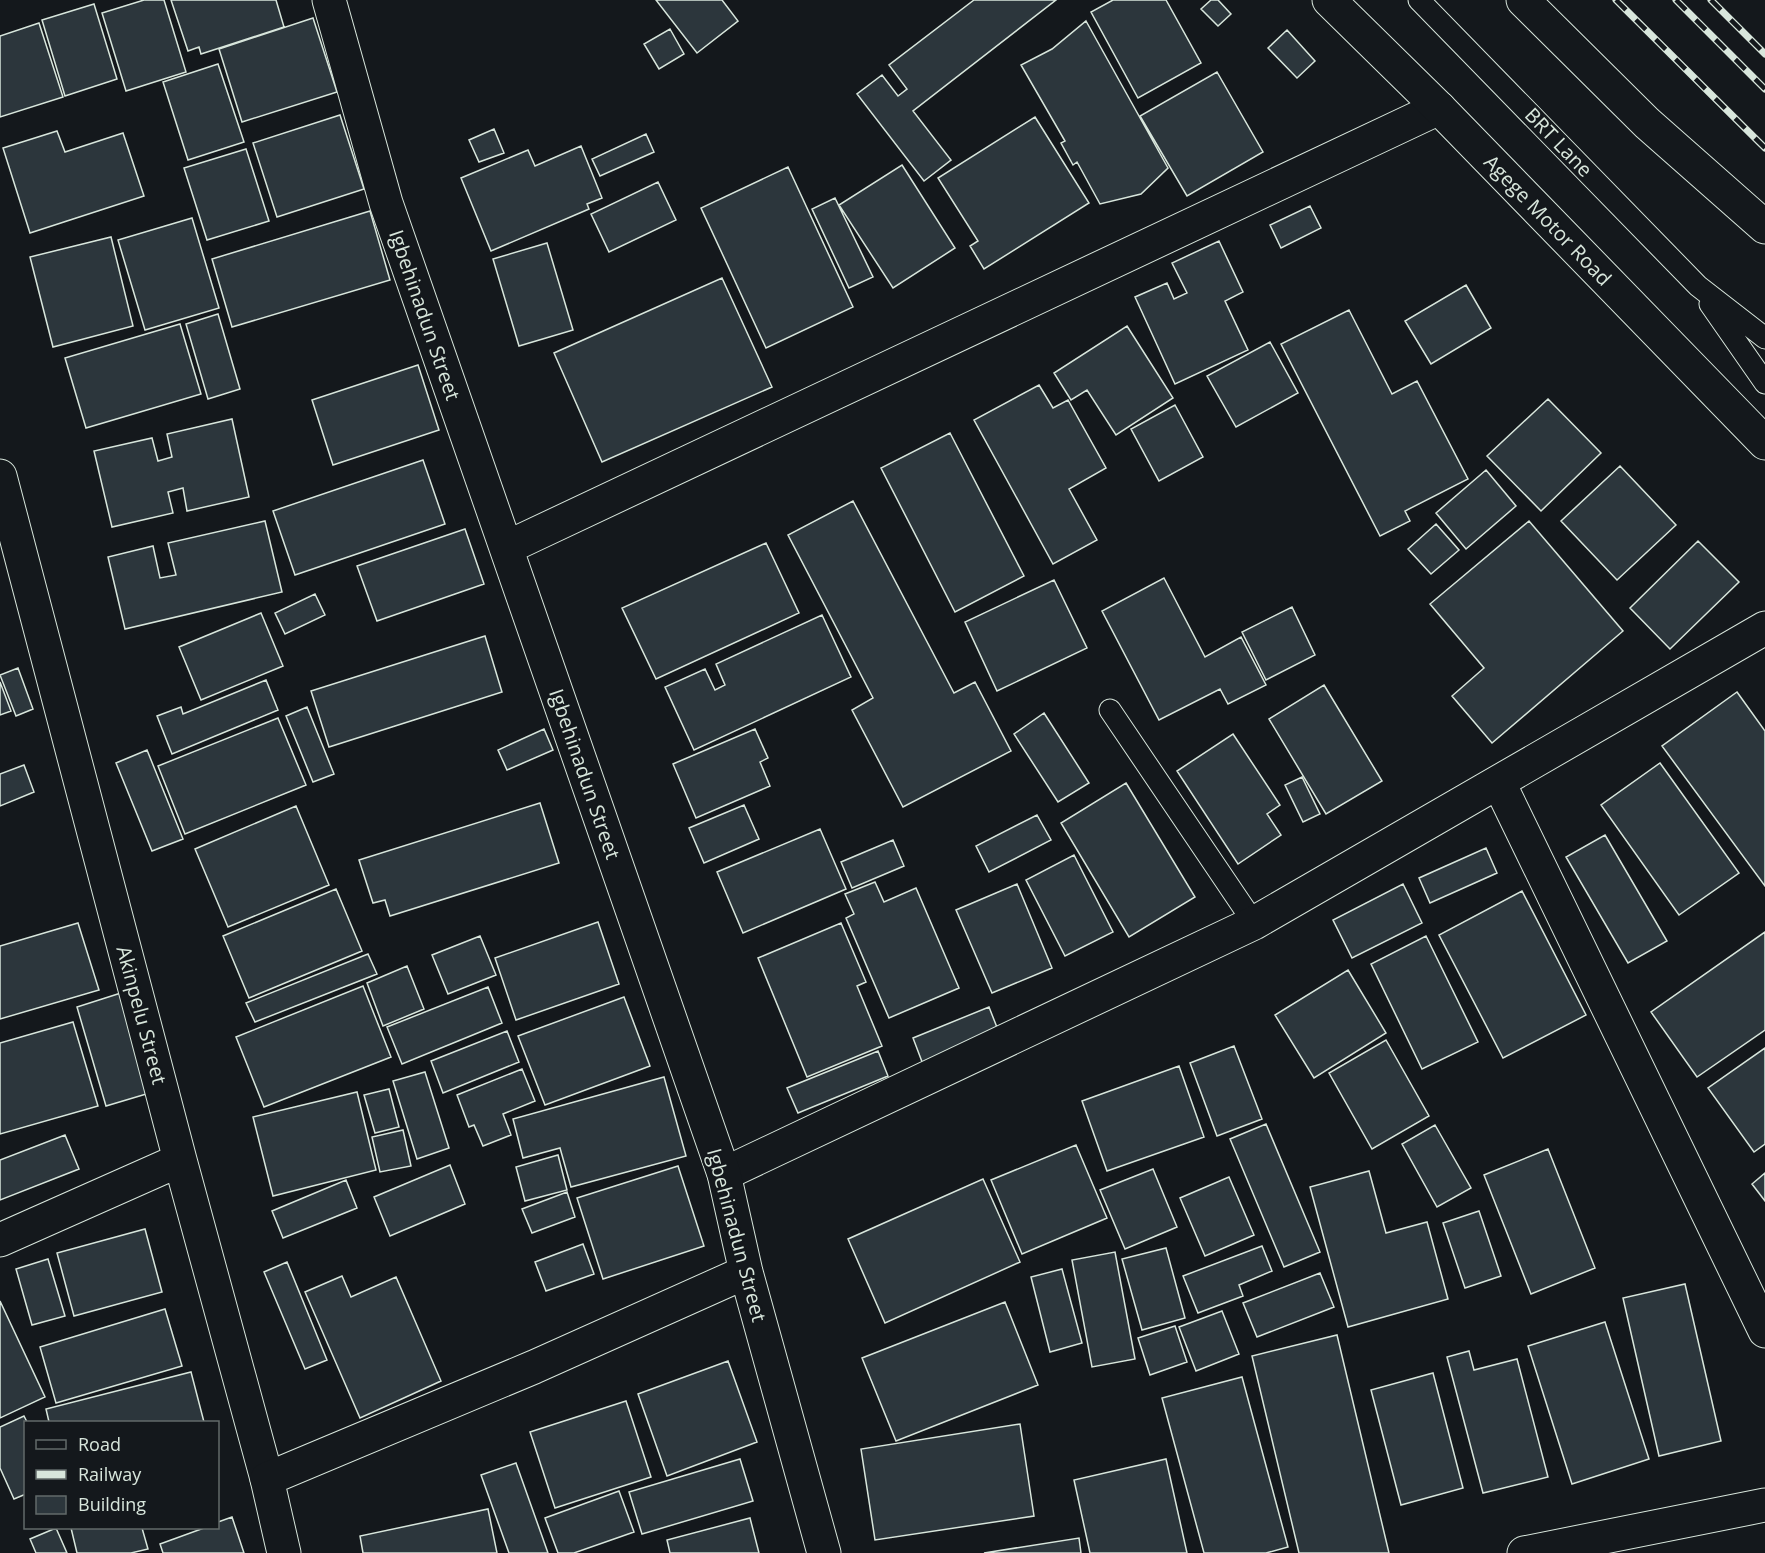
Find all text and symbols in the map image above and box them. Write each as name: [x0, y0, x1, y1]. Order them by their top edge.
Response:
street label: BRT Lane: [1519, 101, 1599, 183]
street label: Agege Motor Road: [1478, 149, 1618, 291]
street label: Igbehinadun Street: [383, 226, 467, 404]
street label: Igbehinadun Street: [543, 685, 627, 863]
street label: Akinpelu Street: [111, 943, 173, 1087]
street label: Igbehinadun Street: [701, 1145, 773, 1325]
legend: [24, 1421, 219, 1529]
text: Road: [78, 1432, 121, 1456]
text: Railway: [78, 1462, 142, 1486]
text: Building: [78, 1492, 146, 1516]

